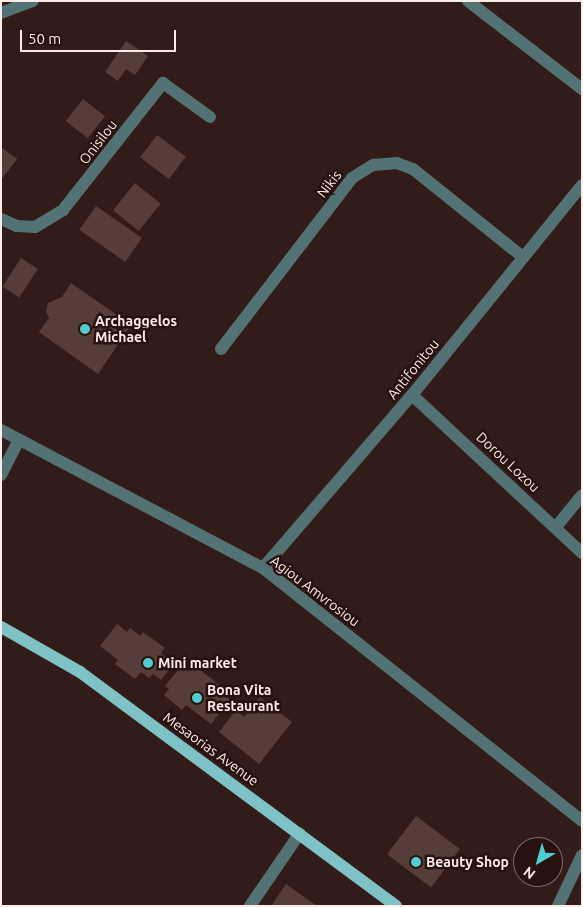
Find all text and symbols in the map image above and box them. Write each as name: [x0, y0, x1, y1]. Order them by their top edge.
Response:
scale bar: [22, 20, 179, 52]
text: 50 m: [28, 30, 61, 47]
street label: Onisilou: [75, 117, 121, 167]
street label: Nikis: [313, 167, 345, 201]
place label: Archaggelos Michael: [95, 313, 177, 346]
marker: Archaggelos Michael: [79, 323, 91, 335]
street label: Antifonitou: [384, 336, 442, 402]
street label: Dorou Lozou: [473, 428, 543, 496]
street label: Agiou Amvrosiou: [267, 552, 363, 630]
place label: Mini market: [158, 655, 237, 671]
marker: Mini market: [142, 657, 154, 669]
place label: Bona Vita Restaurant: [207, 682, 280, 714]
marker: Bona Vita Restaurant: [191, 692, 203, 704]
street label: Mesaorias Avenue: [160, 709, 262, 789]
north arrow: [513, 837, 563, 887]
place label: Beauty Shop: [426, 854, 509, 870]
marker: Beauty Shop: [410, 856, 422, 868]
text: N: [520, 864, 538, 883]

